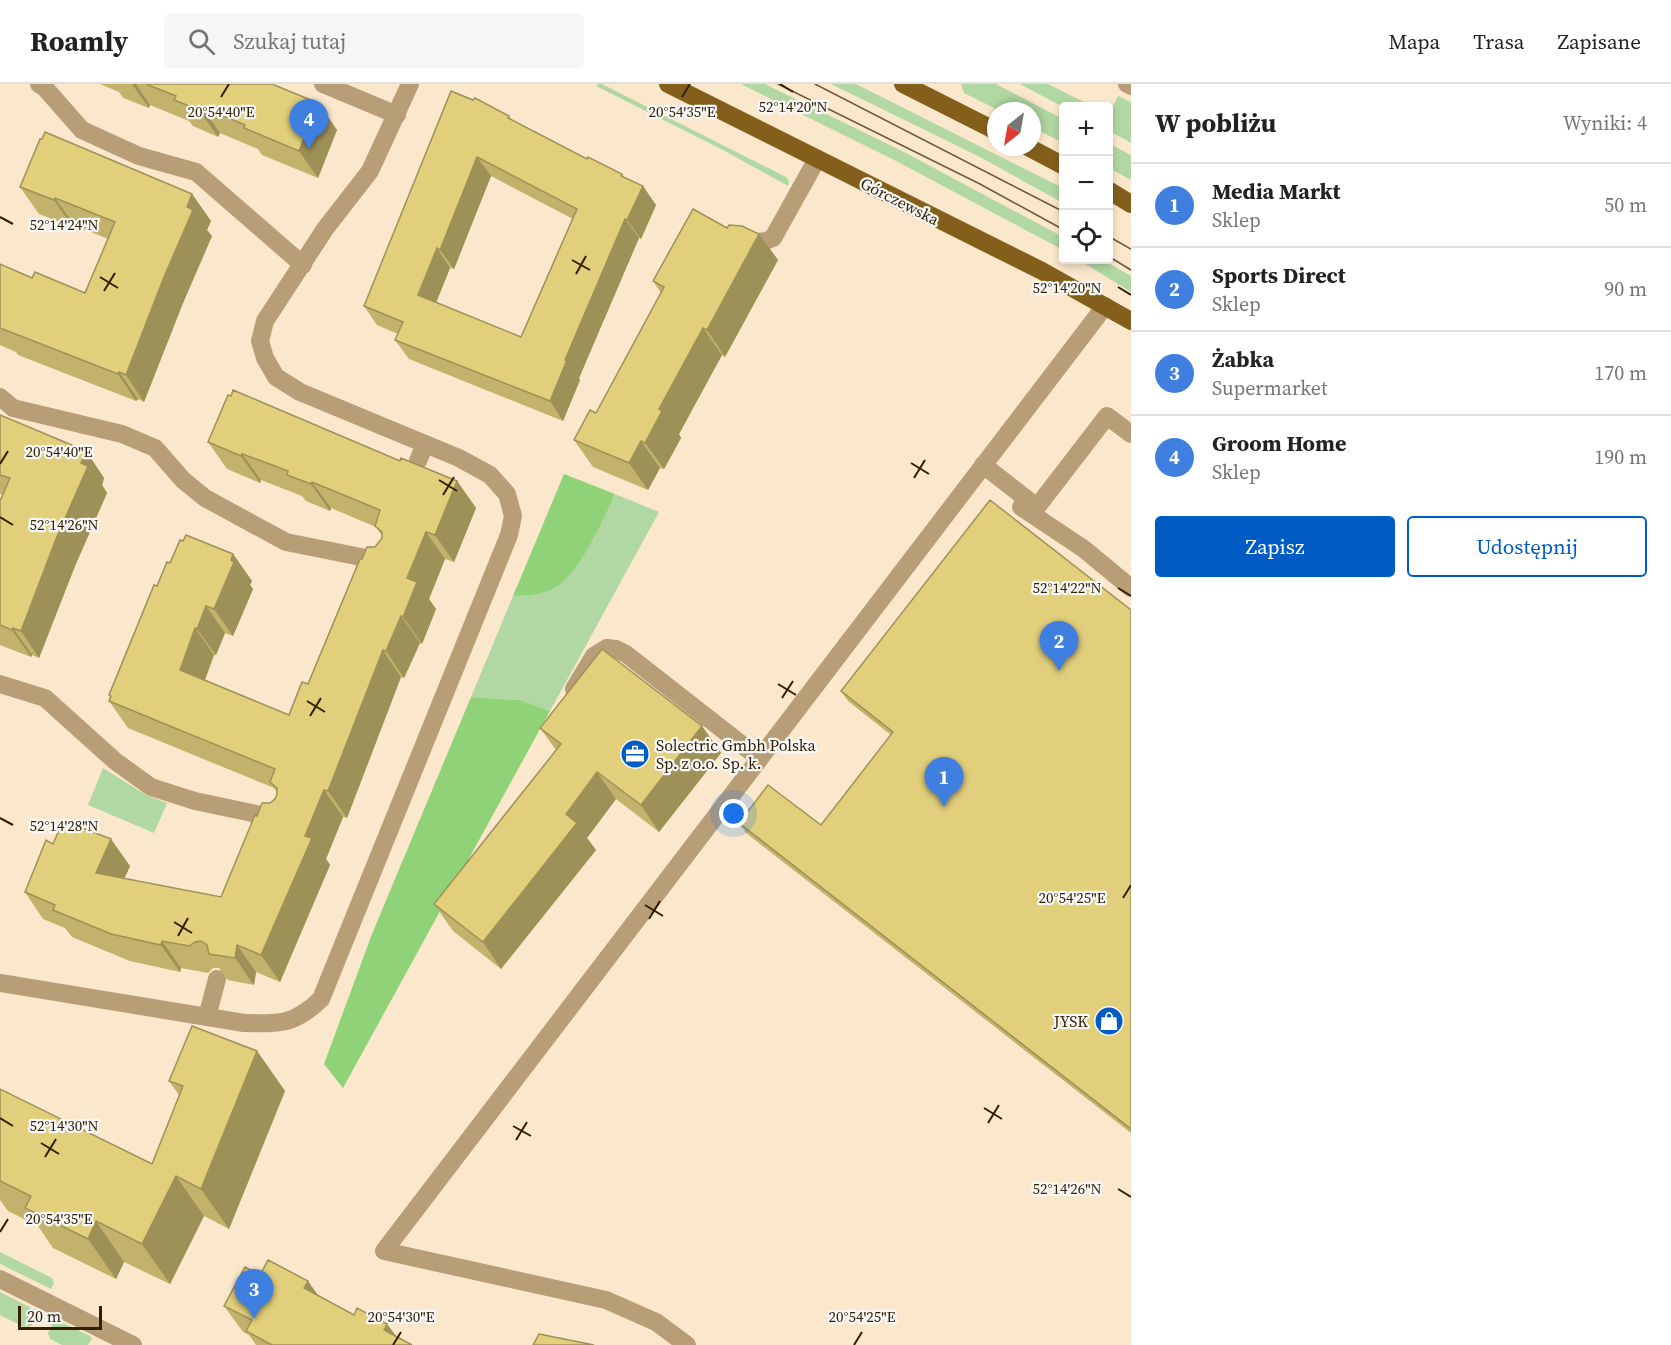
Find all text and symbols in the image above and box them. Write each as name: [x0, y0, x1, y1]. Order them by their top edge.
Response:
search box: [164, 14, 584, 68]
text: Roamly: [30, 22, 128, 60]
icon: search: [185, 25, 218, 58]
text: Szukaj tutaj: [233, 26, 346, 56]
text: Mapa: [1389, 27, 1440, 56]
text: Trasa: [1473, 27, 1525, 56]
text: Zapisane: [1558, 27, 1641, 56]
text: 52°14'20"N: [758, 96, 828, 117]
pin: 4: [290, 100, 328, 149]
text: 20°54'40"E: [187, 101, 255, 122]
text: 20°54'35"E: [648, 101, 716, 122]
north arrow: [987, 102, 1041, 156]
map controls: [1059, 102, 1113, 264]
button: +: [1059, 102, 1113, 156]
text: W pobliżu: [1155, 105, 1276, 141]
text: Wyniki: 4: [1563, 109, 1647, 137]
button: −: [1059, 156, 1113, 210]
street label: Górczewska: [857, 172, 944, 231]
text: Media Markt: [1212, 176, 1340, 206]
text: 1: [1169, 191, 1180, 219]
text: 50 m: [1604, 191, 1647, 219]
text: Sklep: [1212, 206, 1261, 234]
button: locate: [1059, 210, 1113, 264]
text: 52°14'24"N: [29, 214, 99, 235]
text: Sports Direct: [1212, 260, 1346, 290]
text: 2: [1169, 275, 1180, 303]
text: 90 m: [1604, 275, 1647, 303]
text: 52°14'20"N: [1032, 277, 1102, 298]
text: Sklep: [1212, 290, 1261, 318]
text: Żabka: [1212, 344, 1274, 374]
text: 3: [1169, 359, 1180, 387]
text: 170 m: [1594, 359, 1647, 387]
text: Supermarket: [1212, 374, 1327, 402]
text: Groom Home: [1212, 428, 1346, 458]
text: 20°54'40"E: [25, 441, 93, 462]
text: 4: [1169, 443, 1180, 471]
text: 190 m: [1594, 443, 1647, 471]
text: Sklep: [1212, 458, 1261, 486]
text: 52°14'26"N: [29, 514, 99, 535]
button: Zapisz: [1155, 516, 1395, 577]
button: Udostępnij: [1407, 516, 1647, 577]
text: 52°14'22"N: [1032, 577, 1102, 598]
pin: 2: [1040, 622, 1078, 671]
place label: Solectric Gmbh Polska Sp. z o.o. Sp. k.: [656, 734, 817, 774]
office icon: Solectric Gmbh Polska Sp. z o.o. Sp. k.: [619, 738, 651, 770]
pin: 1: [924, 758, 964, 807]
your location: [719, 799, 748, 828]
text: 52°14'28"N: [29, 815, 99, 836]
text: 20°54'25"E: [1038, 887, 1106, 908]
shop icon: JYSK: [1093, 1005, 1125, 1037]
place label: JYSK: [1053, 1010, 1088, 1032]
text: 52°14'30"N: [29, 1115, 99, 1136]
text: 52°14'26"N: [1032, 1178, 1102, 1199]
text: 20°54'35"E: [25, 1208, 93, 1229]
pin: 3: [234, 1270, 274, 1319]
scale bar: [18, 1303, 102, 1330]
text: 20 m: [27, 1305, 61, 1327]
text: 20°54'30"E: [367, 1306, 435, 1327]
text: 20°54'25"E: [828, 1306, 896, 1327]

